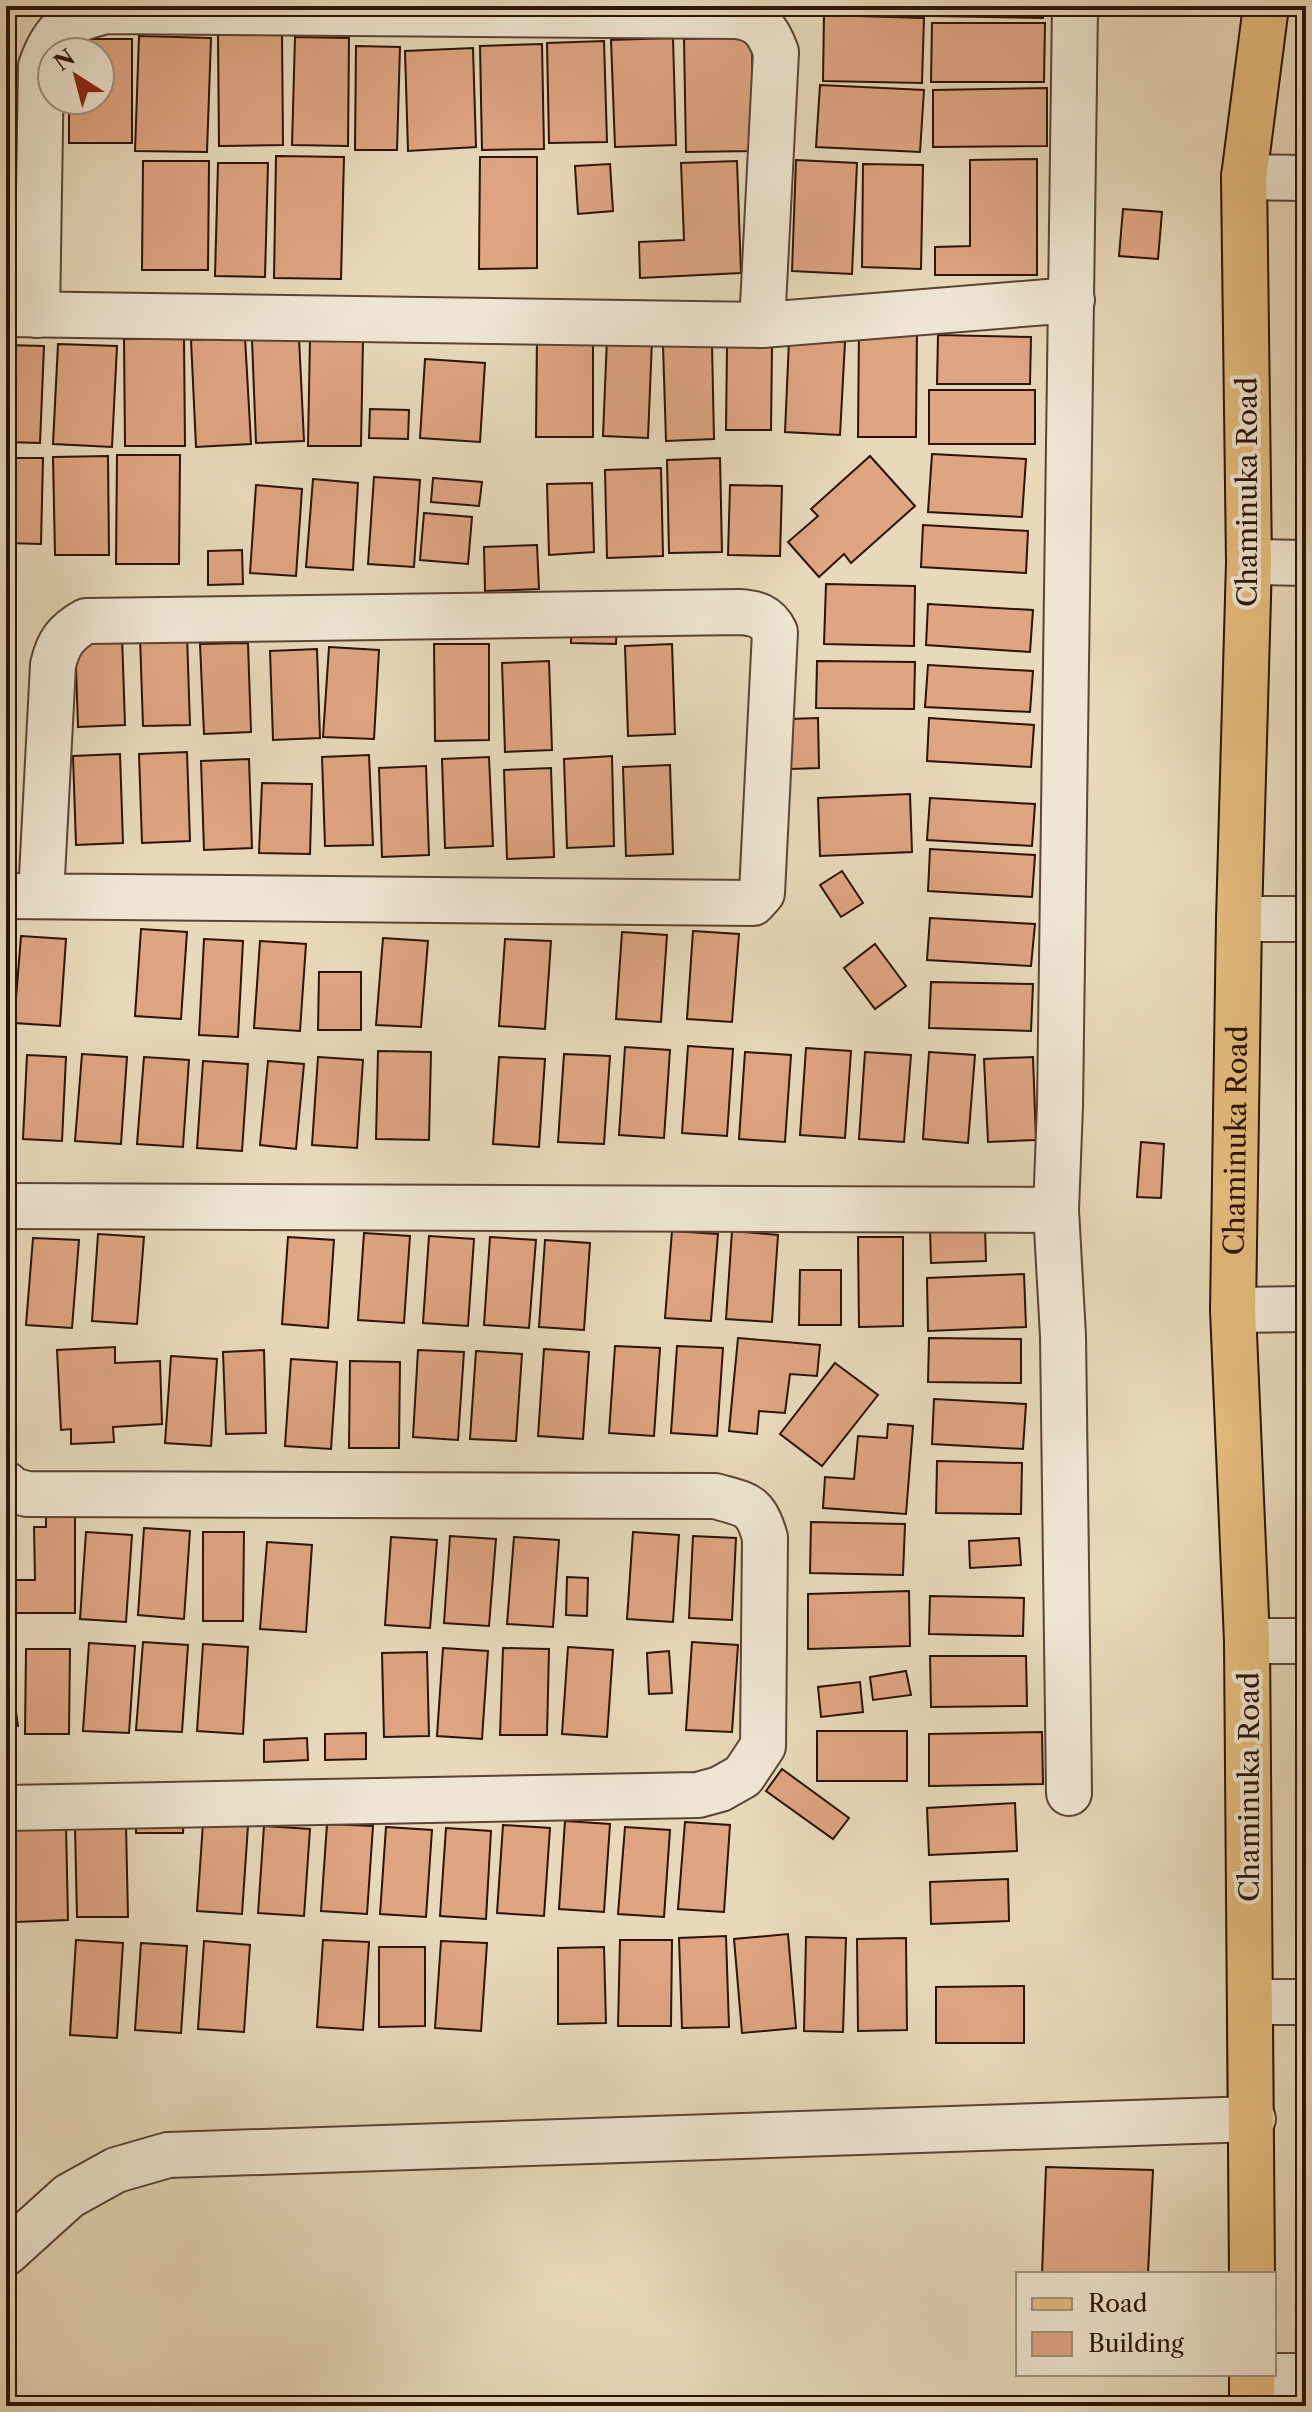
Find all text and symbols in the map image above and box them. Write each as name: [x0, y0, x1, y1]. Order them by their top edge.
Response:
north arrow: [36, 36, 116, 116]
text: N: [49, 44, 80, 77]
street label: Chaminuka Road: [1230, 377, 1264, 607]
street label: Chaminuka Road: [1217, 1025, 1254, 1256]
street label: Chaminuka Road: [1232, 1672, 1266, 1902]
legend: [1016, 2272, 1276, 2376]
text: Road: [1088, 2289, 1148, 2318]
text: Building: [1088, 2329, 1184, 2358]

